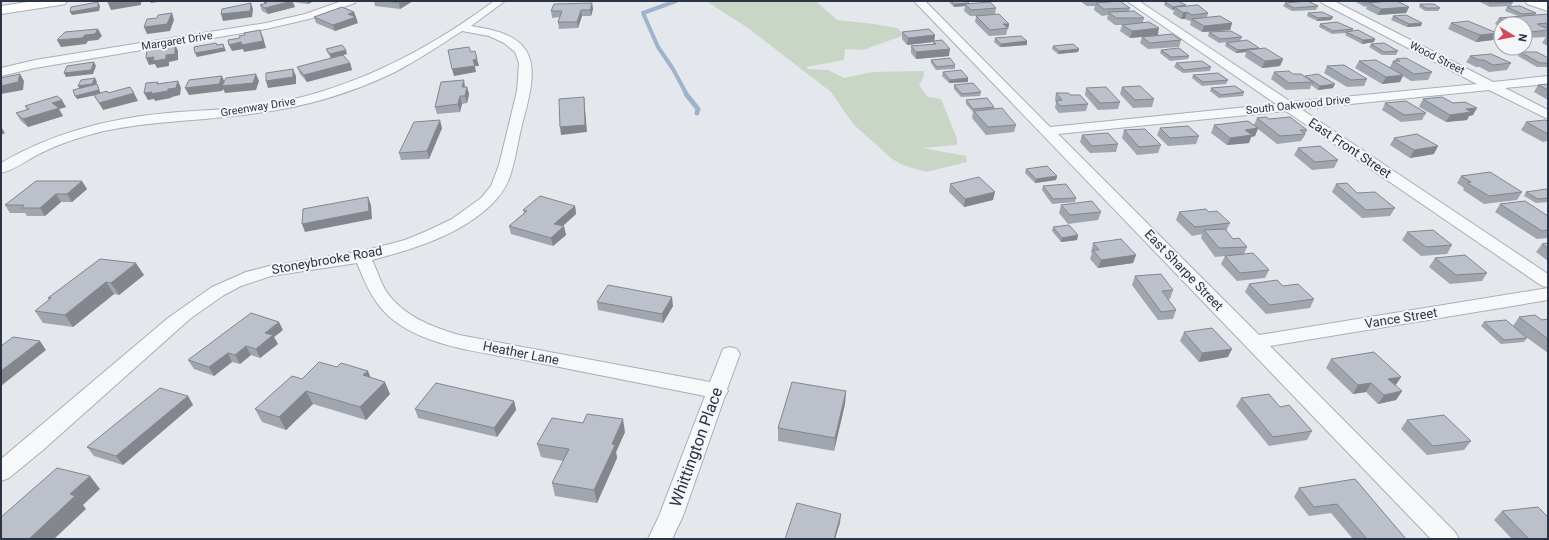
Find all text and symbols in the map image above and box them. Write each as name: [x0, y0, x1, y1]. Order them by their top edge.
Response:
north arrow: [1493, 16, 1533, 56]
street label: Margaret Drive: [140, 29, 214, 53]
text: N: [1515, 33, 1529, 43]
street label: Wood Street: [1407, 39, 1467, 78]
street label: South Oakwood Drive: [1245, 93, 1351, 117]
street label: Greenway Drive: [220, 95, 297, 119]
street label: East Front Street: [1306, 115, 1394, 181]
street label: East Sharpe Street: [1142, 226, 1226, 314]
street label: Stoneybrooke Road: [270, 243, 384, 277]
street label: Vance Street: [1364, 305, 1438, 331]
street label: Heather Lane: [482, 338, 560, 368]
street label: Whittington Place: [666, 385, 726, 509]

